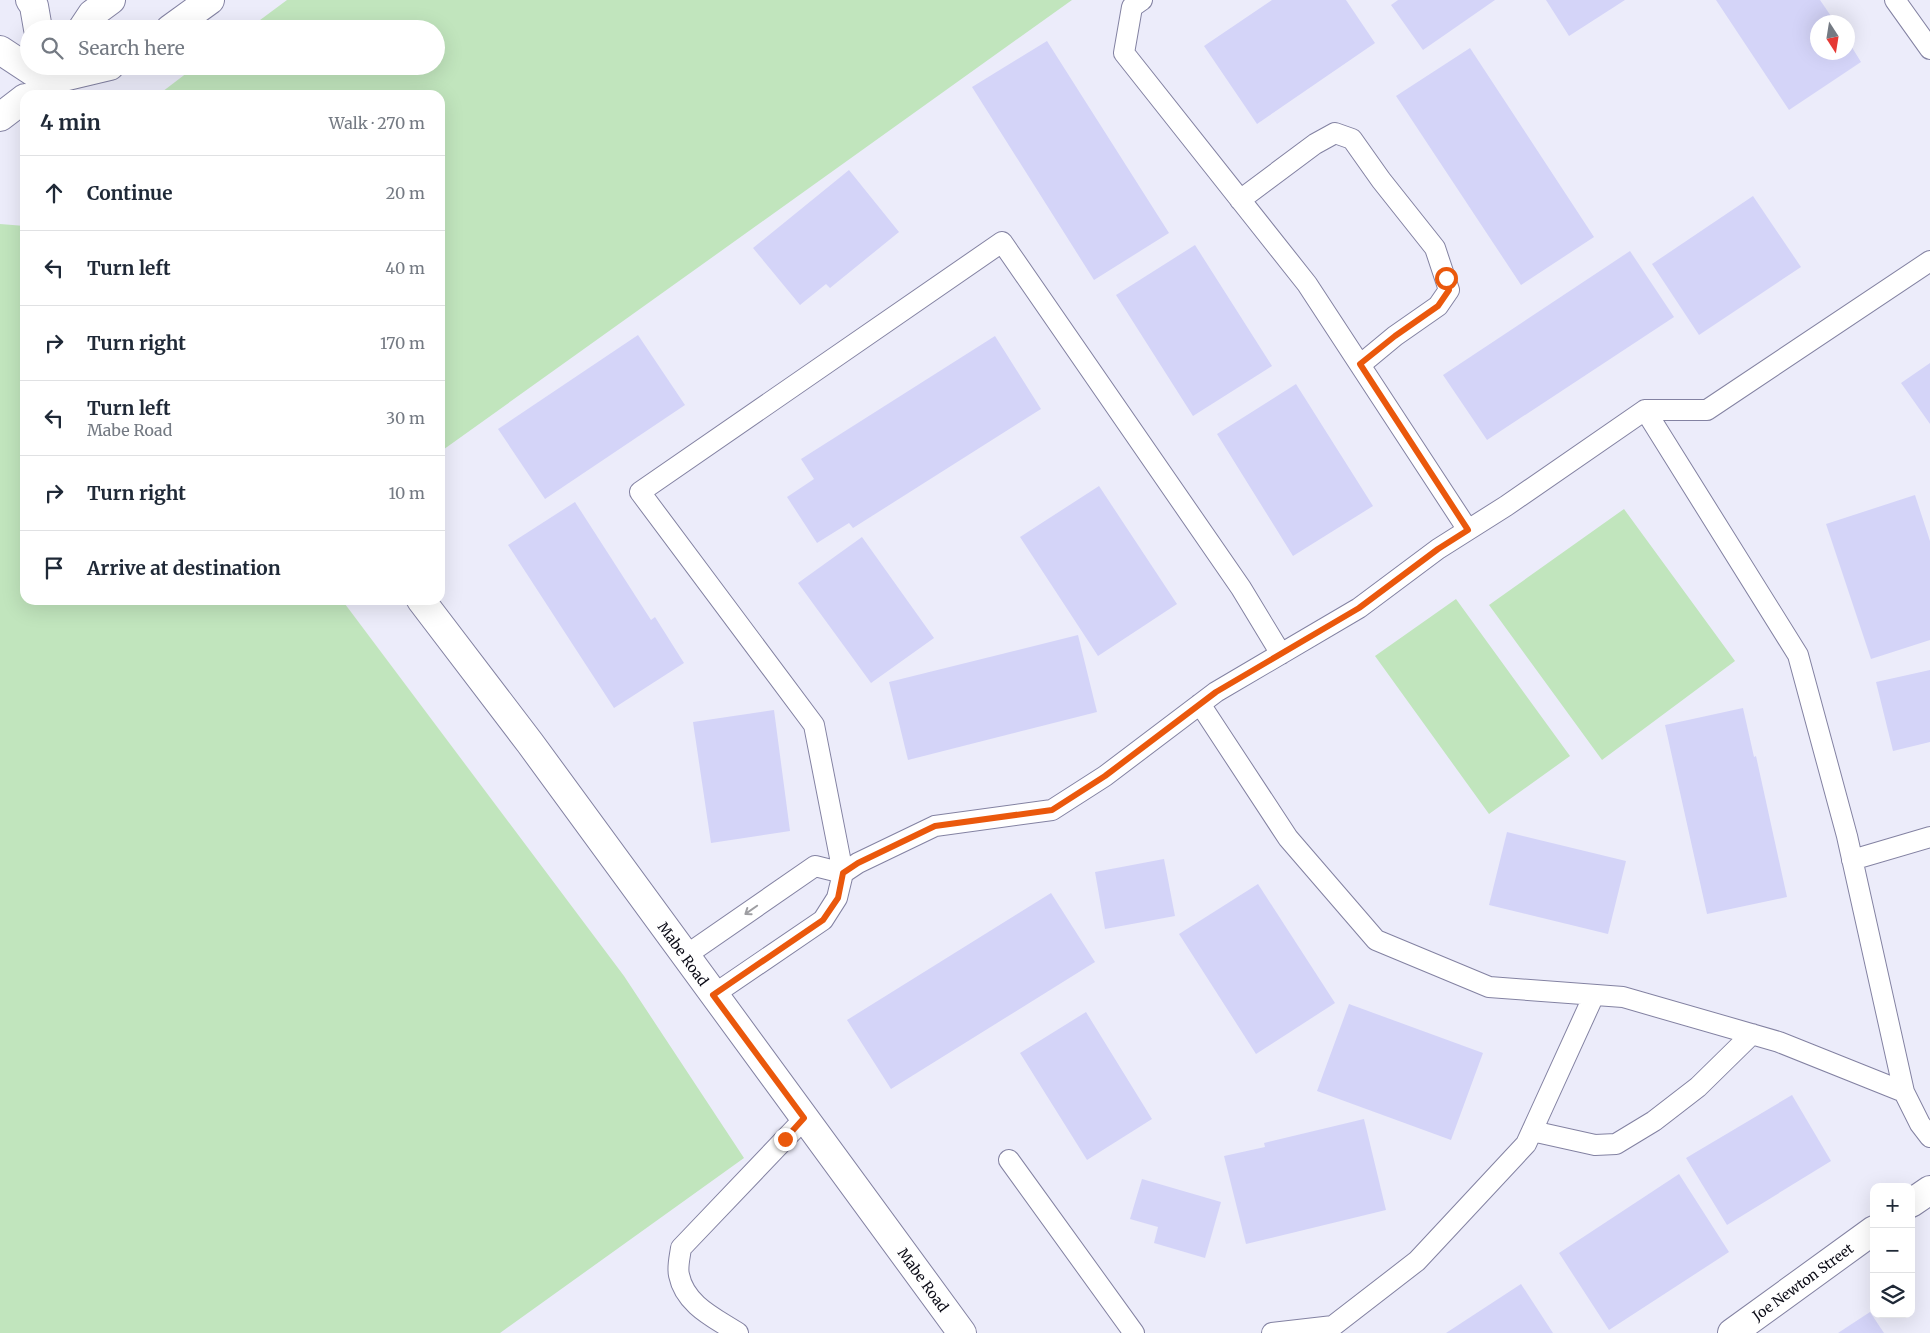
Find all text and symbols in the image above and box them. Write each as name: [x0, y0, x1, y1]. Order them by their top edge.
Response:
north arrow: [1810, 15, 1855, 60]
search box: [20, 20, 445, 75]
icon: search: [38, 34, 66, 62]
text: Search here: [78, 36, 185, 60]
text: 4 min: [40, 109, 101, 136]
text: Walk · 270 m: [329, 113, 425, 133]
icon: ahead: [40, 179, 68, 207]
text: Continue: [87, 181, 173, 205]
text: 20 m: [386, 183, 425, 203]
icon: left: [40, 254, 68, 282]
text: Turn left: [87, 256, 171, 280]
text: 40 m: [385, 258, 425, 278]
route start: [1435, 267, 1458, 290]
icon: right: [40, 329, 68, 357]
text: Turn right: [87, 331, 186, 355]
text: 170 m: [380, 333, 425, 353]
text: Turn left: [87, 396, 171, 420]
icon: left: [40, 404, 68, 432]
text: 30 m: [386, 408, 425, 428]
text: Mabe Road: [87, 420, 172, 440]
icon: right: [40, 479, 68, 507]
text: Turn right: [87, 481, 186, 505]
text: 10 m: [388, 483, 425, 503]
icon: arrive: [40, 554, 68, 582]
text: Arrive at destination: [87, 556, 281, 580]
one-way arrow: [744, 905, 758, 915]
street label: Mabe Road: [654, 918, 713, 990]
route end: [774, 1128, 797, 1151]
map controls: [1870, 1183, 1915, 1318]
button: +: [1870, 1183, 1915, 1228]
button: −: [1870, 1228, 1915, 1273]
street label: Joe Newton Street: [1748, 1239, 1857, 1325]
street label: Mabe Road: [894, 1244, 953, 1316]
button: layers: [1870, 1273, 1915, 1318]

